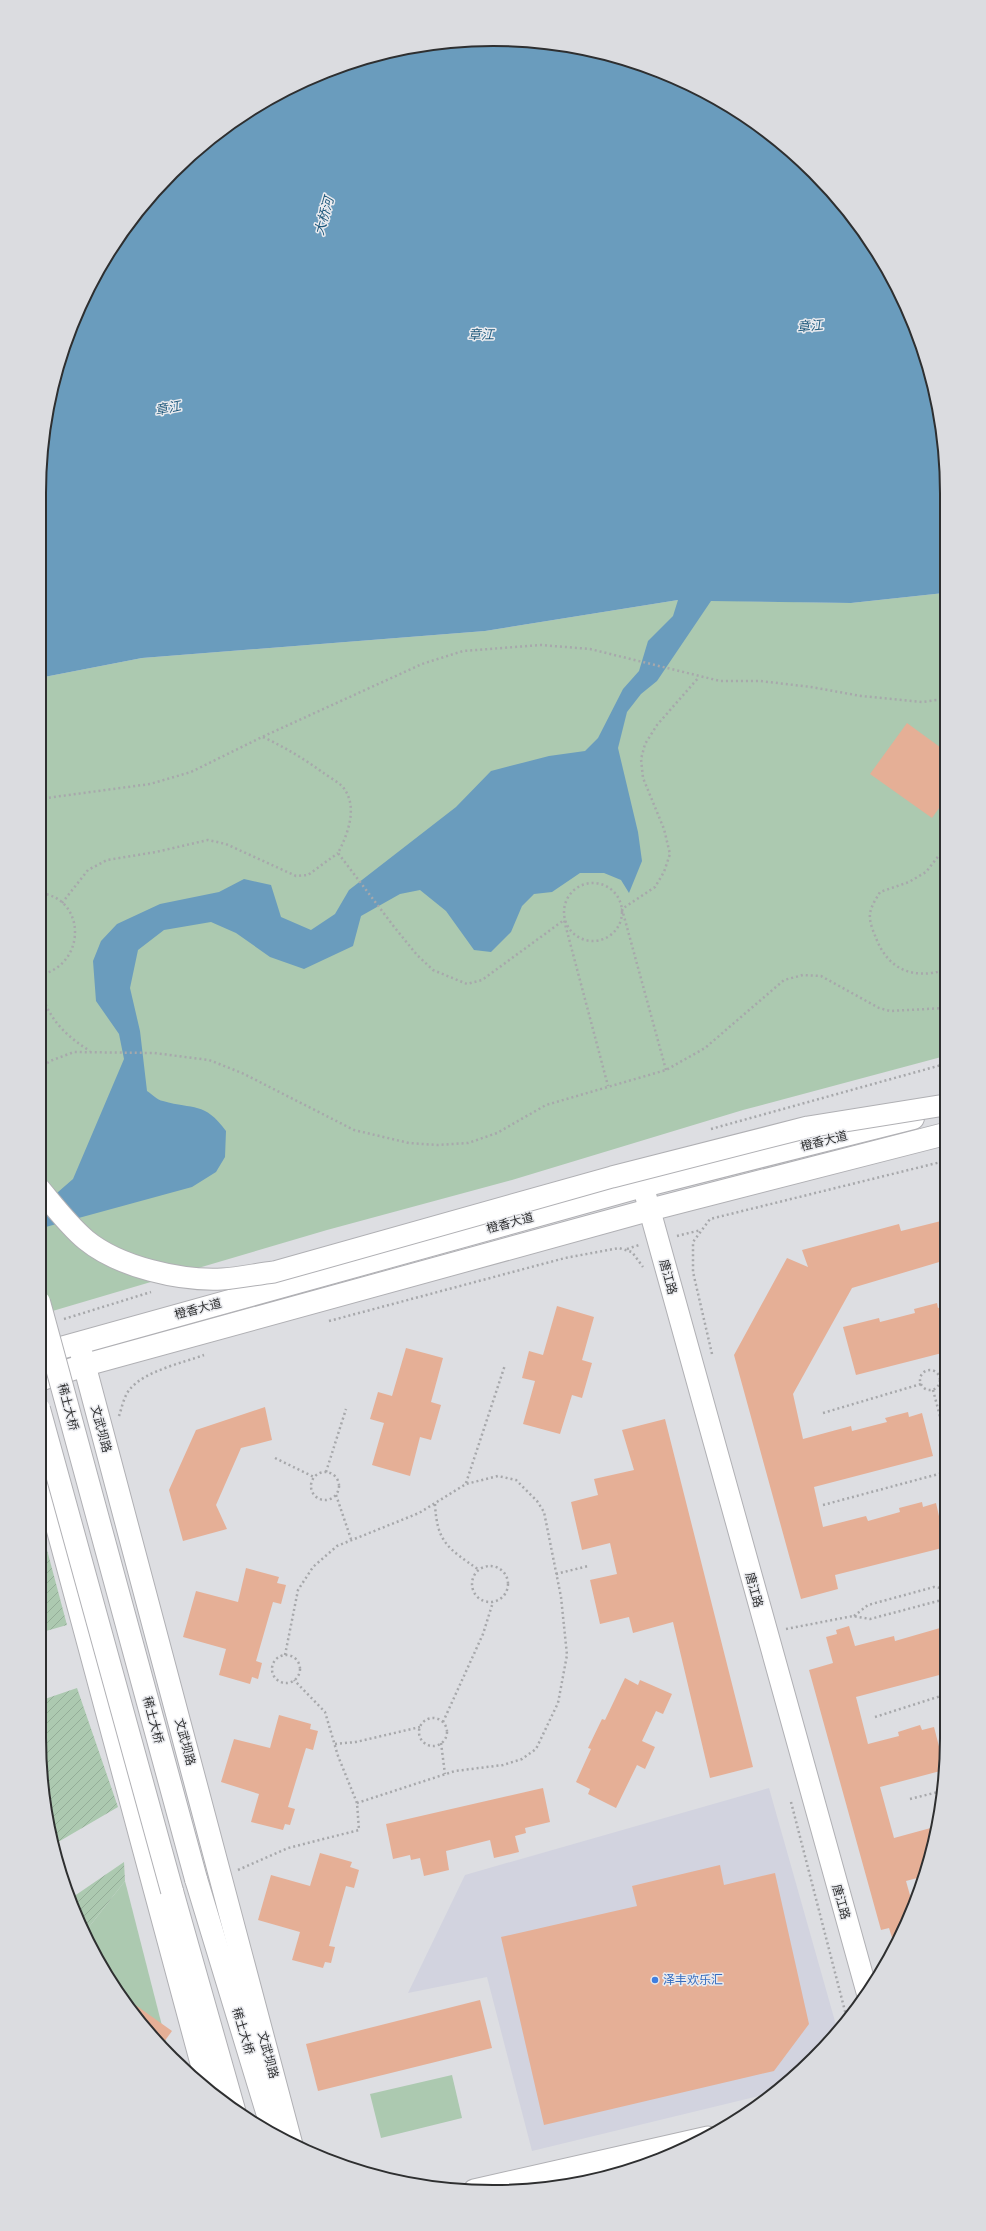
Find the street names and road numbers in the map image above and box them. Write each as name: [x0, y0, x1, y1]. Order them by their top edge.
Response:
street label: 橙香大道: [799, 1128, 849, 1154]
street label: 橙香大道: [485, 1210, 535, 1236]
street label: 唐江路: [657, 1258, 679, 1296]
street label: 橙香大道: [173, 1296, 223, 1322]
street label: 稀土大桥: [55, 1382, 81, 1432]
street label: 文武坝路: [88, 1404, 114, 1454]
street label: 唐江路: [743, 1571, 765, 1609]
street label: 稀土大桥: [140, 1695, 166, 1745]
street label: 文武坝路: [172, 1717, 198, 1767]
street label: 唐江路: [829, 1883, 853, 1921]
street label: 稀土大桥: [229, 2006, 257, 2056]
street label: 文武坝路: [255, 2030, 281, 2080]

